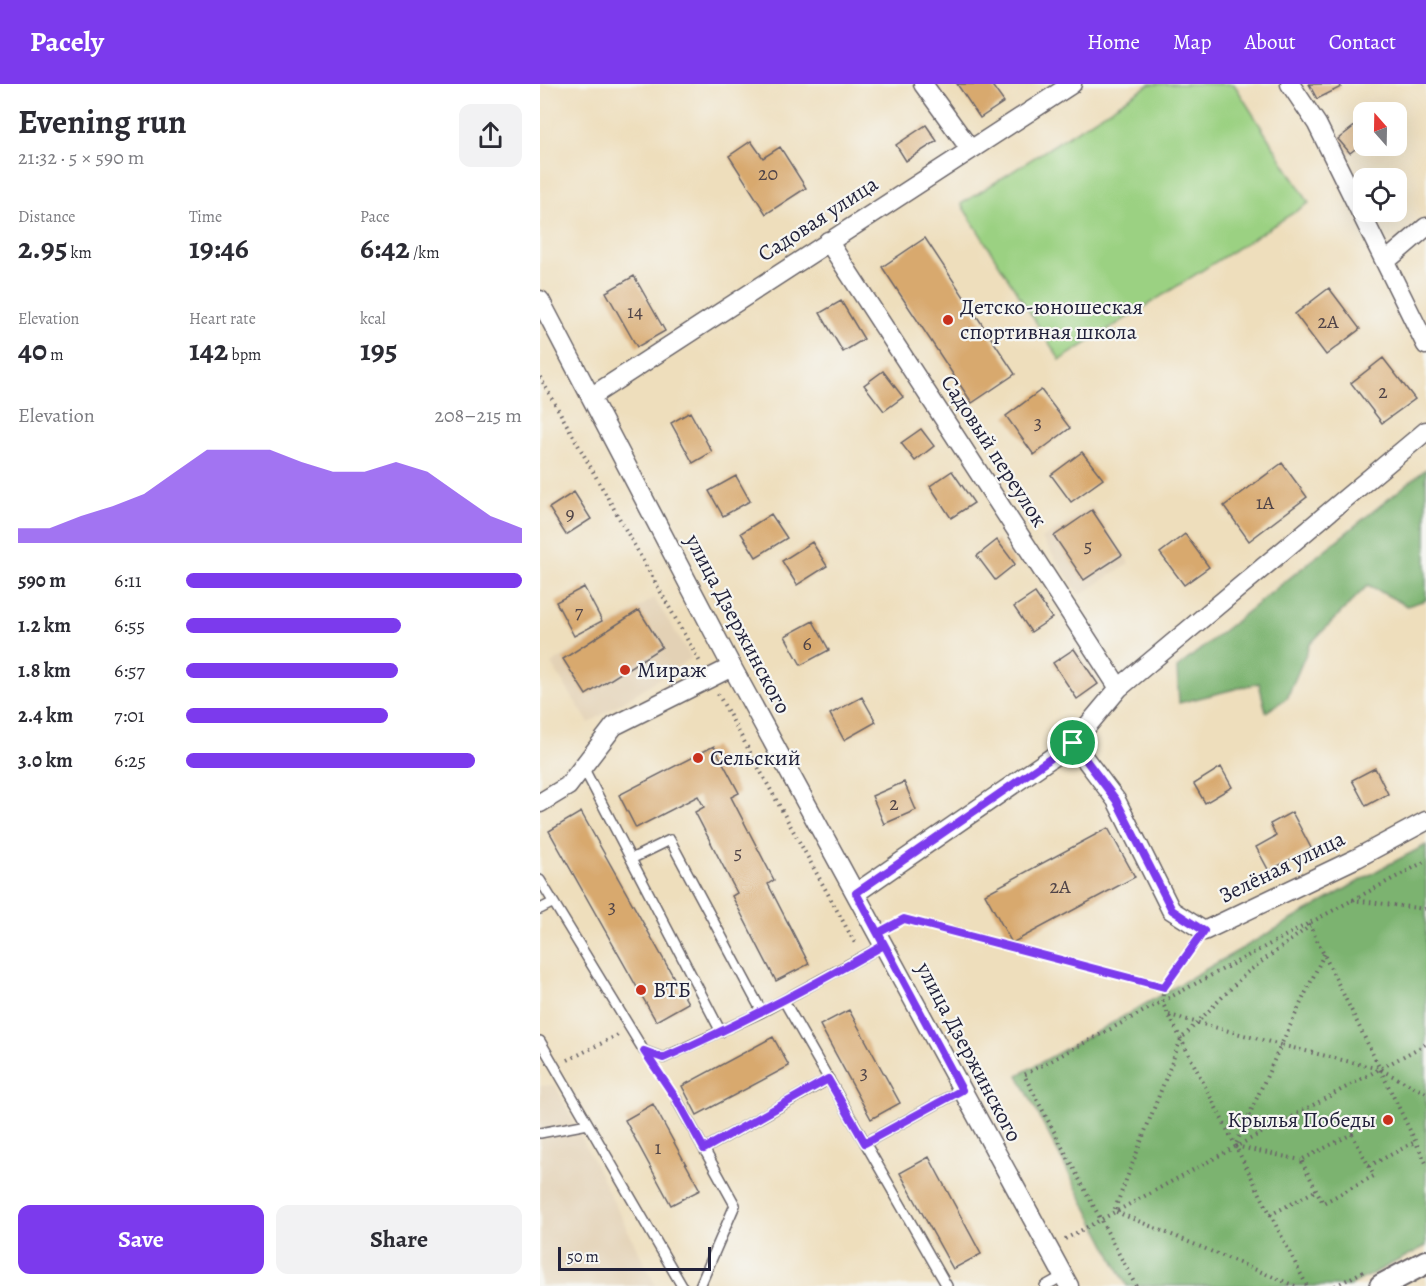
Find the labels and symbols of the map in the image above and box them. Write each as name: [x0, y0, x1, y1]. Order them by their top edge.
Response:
north arrow: [1353, 102, 1407, 156]
house number: 20: [758, 160, 778, 187]
street label: Садовая улица: [752, 168, 885, 269]
place label: Детско-юношеская спортивная школа: [960, 292, 1143, 347]
house number: 14: [627, 298, 643, 325]
house number: 2А: [1317, 308, 1339, 335]
marker: Детско-юношеская спортивная школа: [941, 313, 955, 327]
street label: Садовый переулок: [934, 369, 1054, 533]
house number: 2: [1378, 378, 1388, 405]
house number: 3: [1034, 409, 1042, 436]
house number: 1А: [1256, 489, 1275, 516]
house number: 9: [565, 500, 575, 527]
street label: улица Дзержинского: [677, 528, 798, 719]
house number: 5: [1084, 532, 1092, 559]
house number: 7: [575, 598, 584, 625]
house number: 6: [802, 630, 812, 657]
place label: Мираж: [637, 655, 707, 685]
marker: Мираж: [618, 663, 632, 677]
pin: [1047, 717, 1098, 768]
place label: Сельский: [710, 743, 801, 773]
marker: Сельский: [691, 751, 705, 765]
house number: 2: [889, 790, 899, 817]
street label: Зелёная улица: [1214, 823, 1351, 910]
house number: 5: [734, 839, 742, 866]
house number: 2А: [1049, 873, 1071, 900]
house number: 3: [608, 893, 616, 920]
street label: улица Дзержинского: [908, 956, 1029, 1147]
place label: ВТБ: [653, 975, 691, 1005]
marker: ВТБ: [634, 983, 648, 997]
house number: 3: [860, 1059, 868, 1086]
place label: Крылья Победы: [1227, 1105, 1376, 1135]
marker: Крылья Победы: [1381, 1113, 1395, 1127]
house number: 1: [655, 1134, 662, 1161]
scale bar: [558, 1244, 711, 1272]

